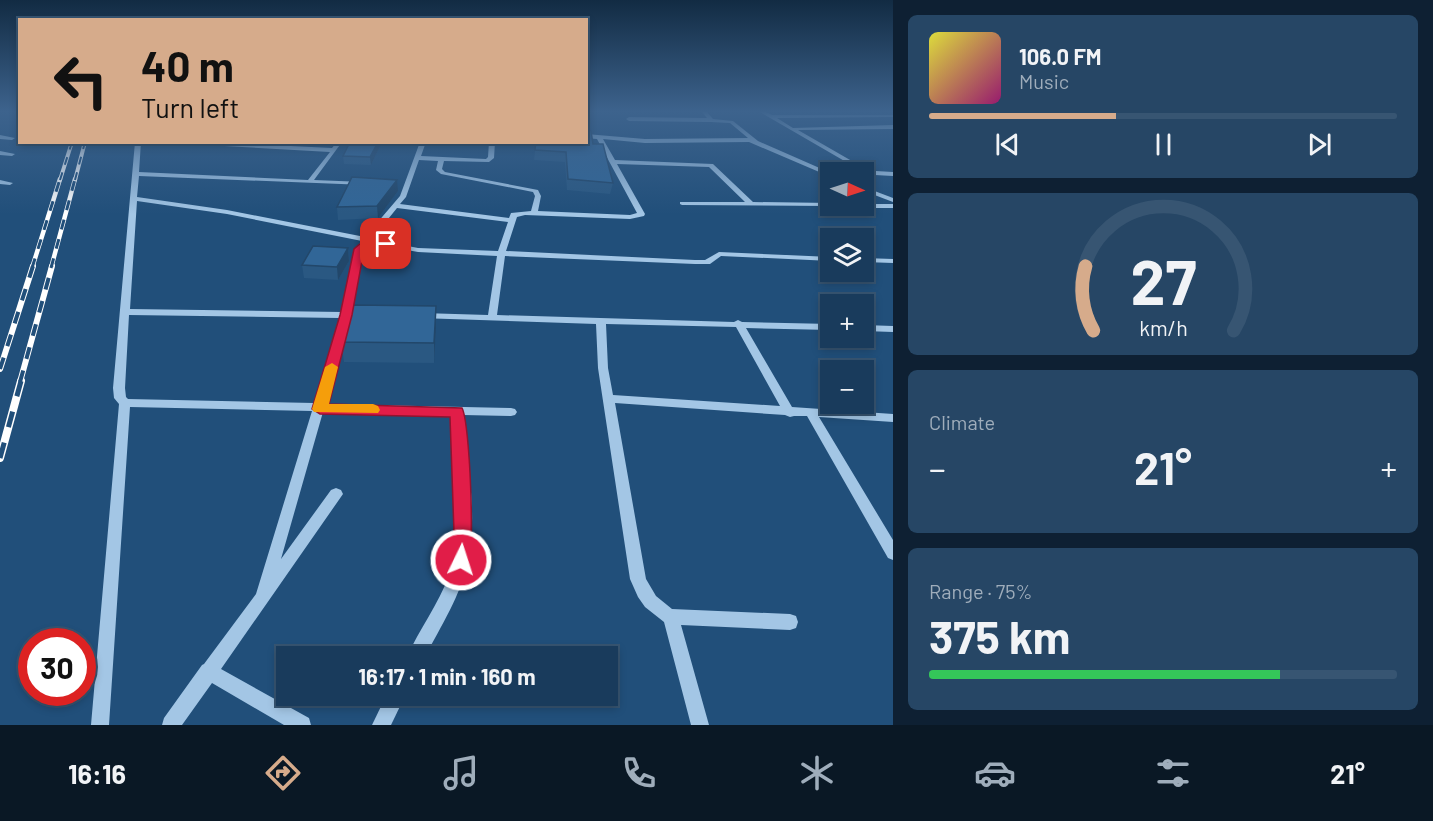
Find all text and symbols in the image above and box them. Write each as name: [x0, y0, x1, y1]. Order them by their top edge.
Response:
text: 40 m: [141, 40, 234, 90]
icon: left: [42, 42, 120, 120]
text: 106.0 FM: [1019, 43, 1102, 69]
text: Music: [1019, 69, 1069, 93]
text: Turn left: [141, 91, 239, 123]
icon: previous: [991, 128, 1024, 161]
icon: pause: [1147, 128, 1180, 161]
icon: next: [1303, 128, 1336, 161]
north arrow: [820, 162, 874, 216]
map controls: [820, 162, 874, 414]
pin: [360, 218, 411, 269]
icon: arrive: [369, 227, 402, 260]
button: layers: [820, 228, 874, 282]
text: 27: [1130, 243, 1196, 317]
button: +: [820, 294, 874, 348]
text: km/h: [1139, 315, 1187, 340]
button: −: [820, 360, 874, 414]
text: Climate: [929, 410, 995, 434]
text: 21°: [1134, 440, 1192, 494]
text: −: [929, 448, 946, 488]
text: +: [1381, 448, 1397, 488]
position arrow: [429, 528, 493, 592]
text: Range · 75%: [929, 579, 1033, 603]
text: 375 km: [929, 609, 1070, 663]
speed limit sign: 30: [18, 628, 96, 706]
text: 16:17 · 1 min · 160 m: [358, 663, 536, 689]
icon: directions: [262, 752, 304, 794]
icon: music: [440, 752, 482, 794]
icon: phone: [618, 752, 660, 794]
icon: climate: [796, 752, 838, 794]
icon: car: [974, 752, 1016, 794]
icon: filters: [1152, 752, 1194, 794]
text: 16:16: [68, 757, 126, 789]
text: 21°: [1330, 757, 1365, 789]

